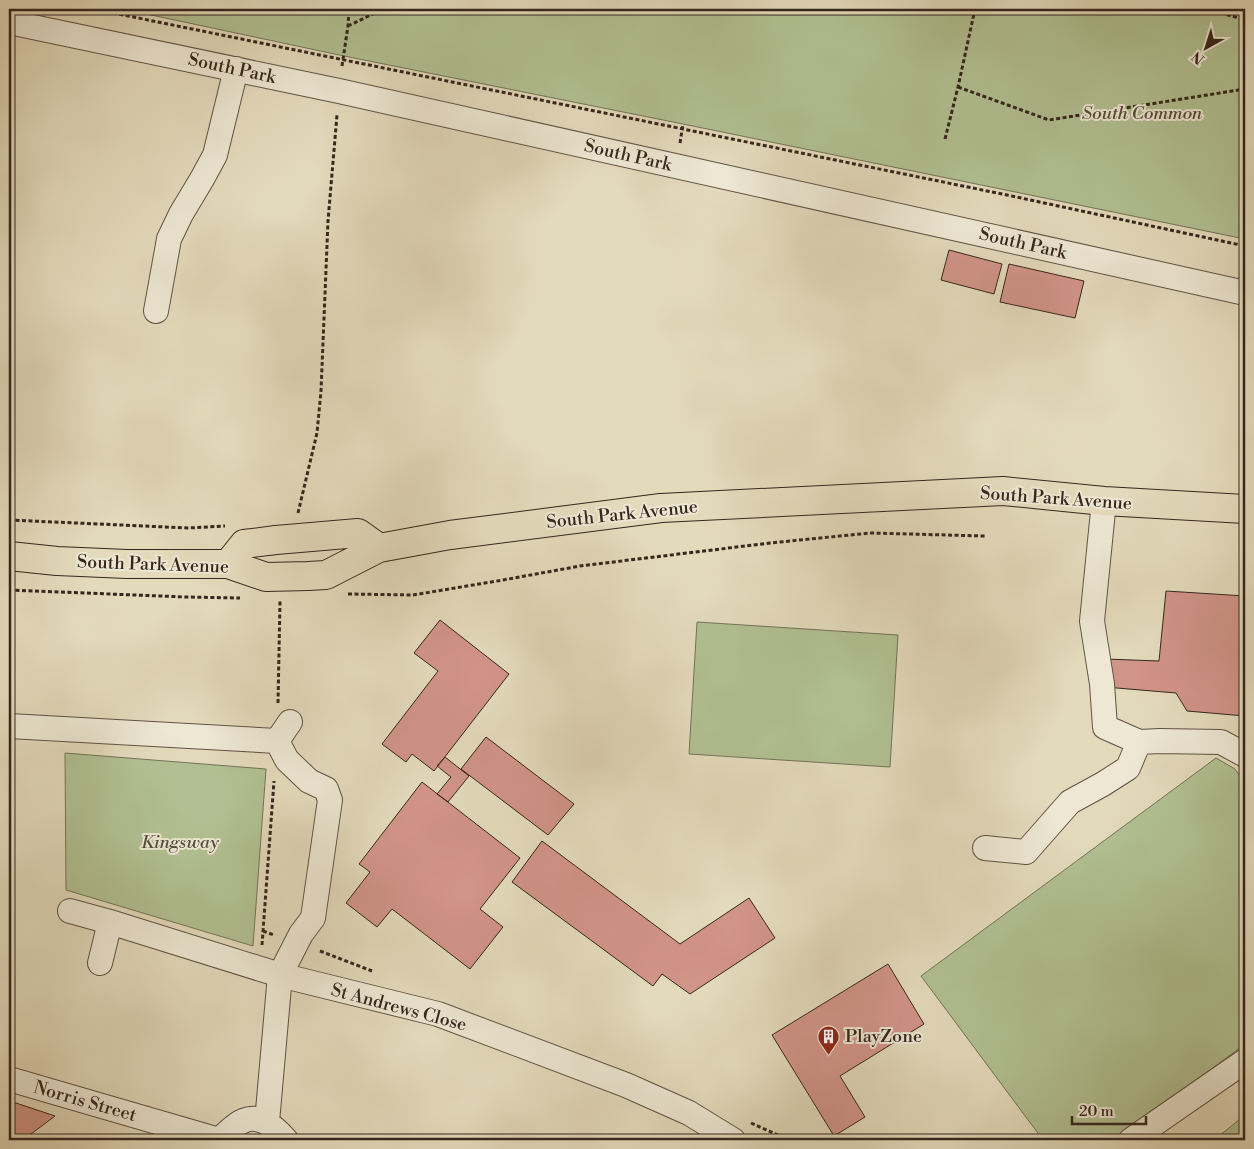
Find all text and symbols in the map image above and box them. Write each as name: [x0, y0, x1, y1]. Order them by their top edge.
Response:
north arrow: [1182, 22, 1232, 72]
text: N: [1188, 47, 1208, 68]
street label: South Park: [186, 48, 279, 89]
park label: South Common: [1082, 102, 1203, 125]
street label: South Park: [582, 134, 675, 177]
street label: South Park: [977, 222, 1070, 265]
street label: South Park Avenue: [979, 482, 1133, 515]
street label: South Park Avenue: [545, 495, 699, 534]
street label: South Park Avenue: [77, 550, 229, 579]
park label: Kingsway: [141, 831, 219, 854]
street label: St Andrews Close: [329, 978, 469, 1037]
building icon: PlayZone: [817, 1024, 841, 1055]
place label: PlayZone: [845, 1025, 922, 1048]
street label: Norris Street: [31, 1076, 140, 1127]
scale bar: [1072, 1094, 1145, 1126]
text: 20 m: [1079, 1102, 1114, 1121]

